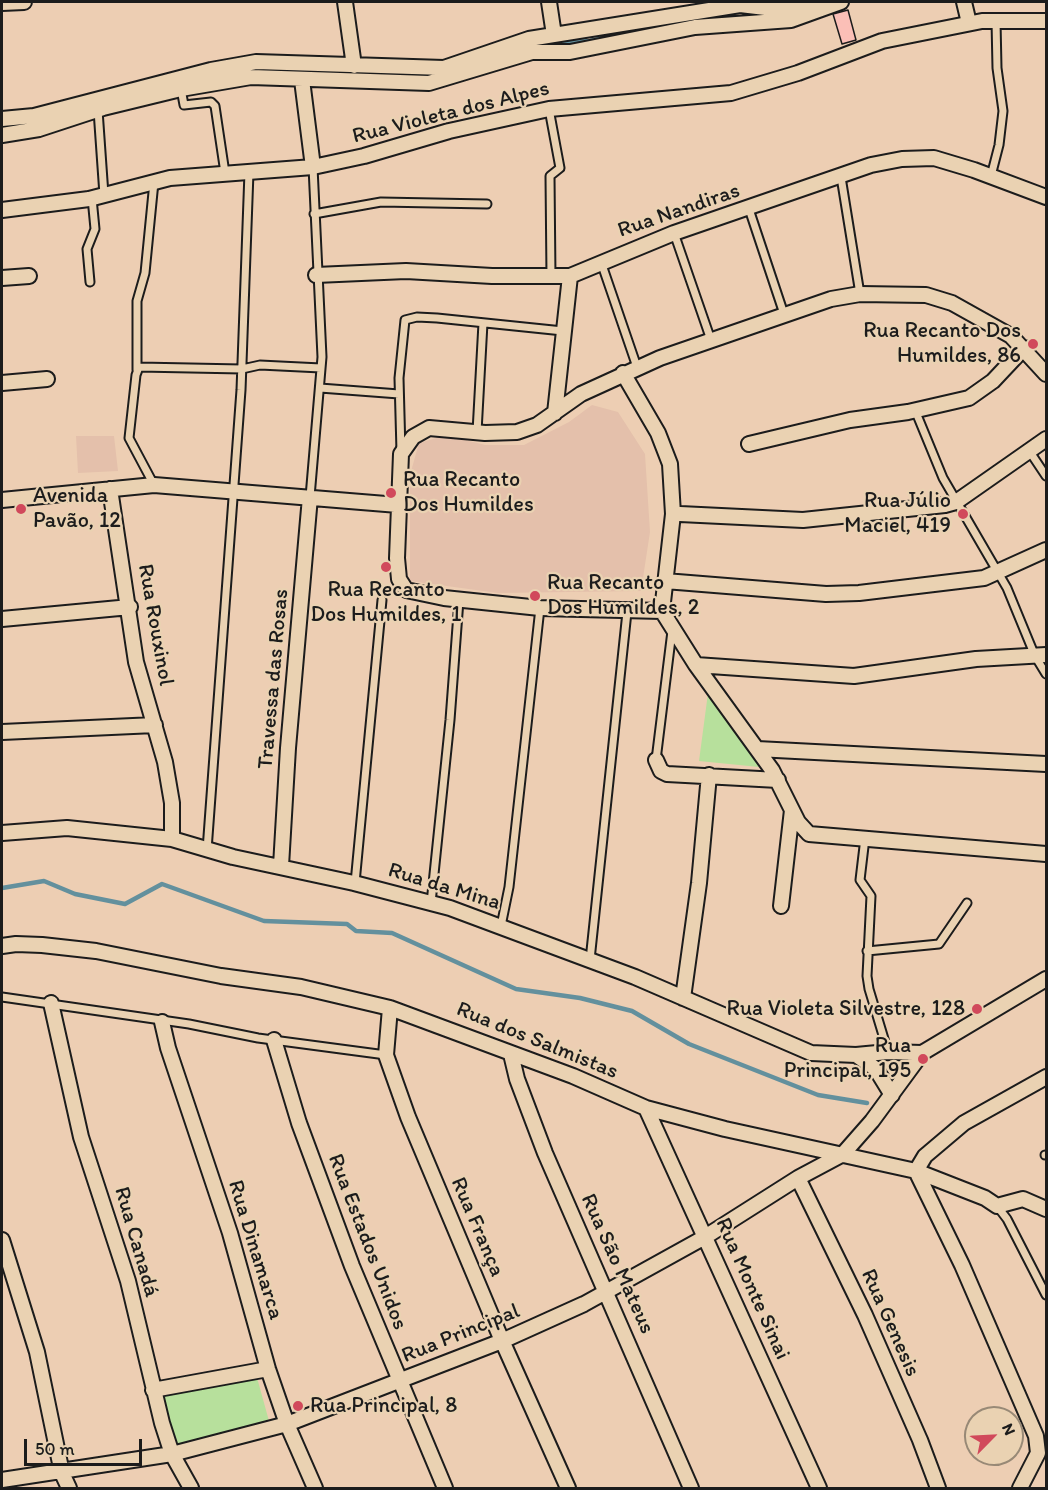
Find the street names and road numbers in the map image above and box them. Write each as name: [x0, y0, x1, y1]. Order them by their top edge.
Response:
street label: Rua Violeta dos Alpes: [350, 76, 552, 150]
street label: Rua Nandiras: [615, 178, 743, 244]
street label: Rua Rouxinol: [131, 562, 179, 688]
street label: Travessa das Rosas: [253, 588, 295, 770]
street label: Rua da Mina: [385, 857, 503, 917]
street label: Rua dos Salmistas: [452, 997, 622, 1085]
street label: Rua Estados Unidos: [321, 1150, 413, 1334]
street label: Rua França: [444, 1173, 510, 1281]
street label: Rua Dinamarca: [221, 1177, 289, 1323]
street label: Rua Canadá: [108, 1184, 164, 1300]
street label: Rua São Mateus: [574, 1190, 660, 1338]
street label: Rua Monte Sinai: [709, 1214, 795, 1364]
street label: Rua Genesis: [855, 1265, 925, 1381]
street label: Rua Principal: [398, 1298, 524, 1370]

